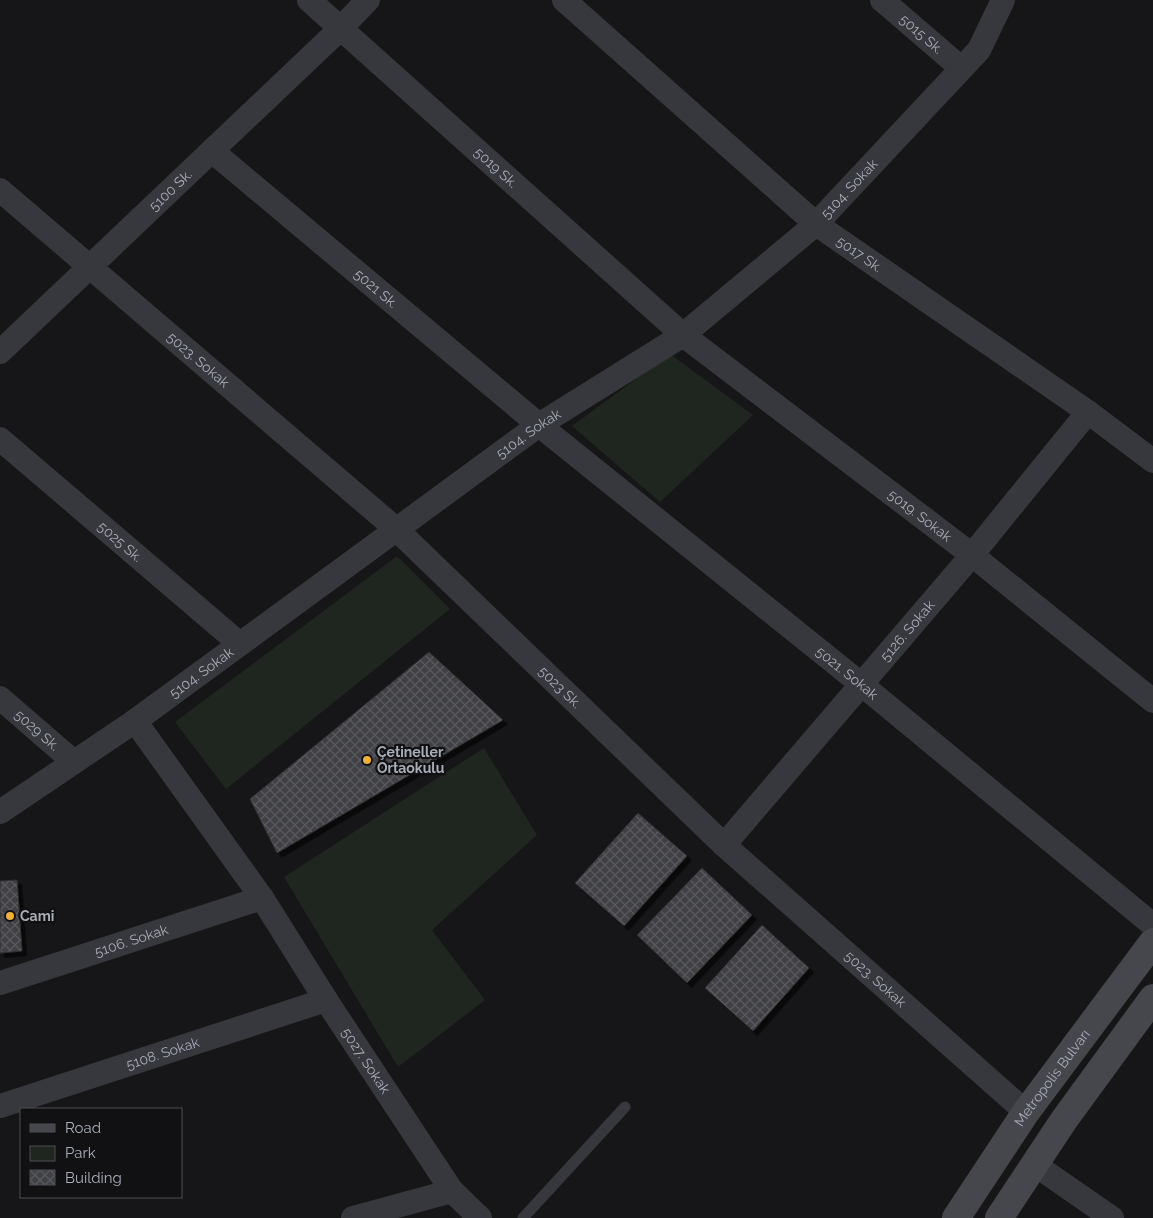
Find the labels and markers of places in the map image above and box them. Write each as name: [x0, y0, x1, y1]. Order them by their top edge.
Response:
place label: Çetineller Ortaokulu: [377, 744, 445, 776]
marker: Çetineller Ortaokulu: [361, 754, 373, 766]
place label: Cami: [20, 908, 54, 924]
marker: Cami: [4, 910, 16, 922]

